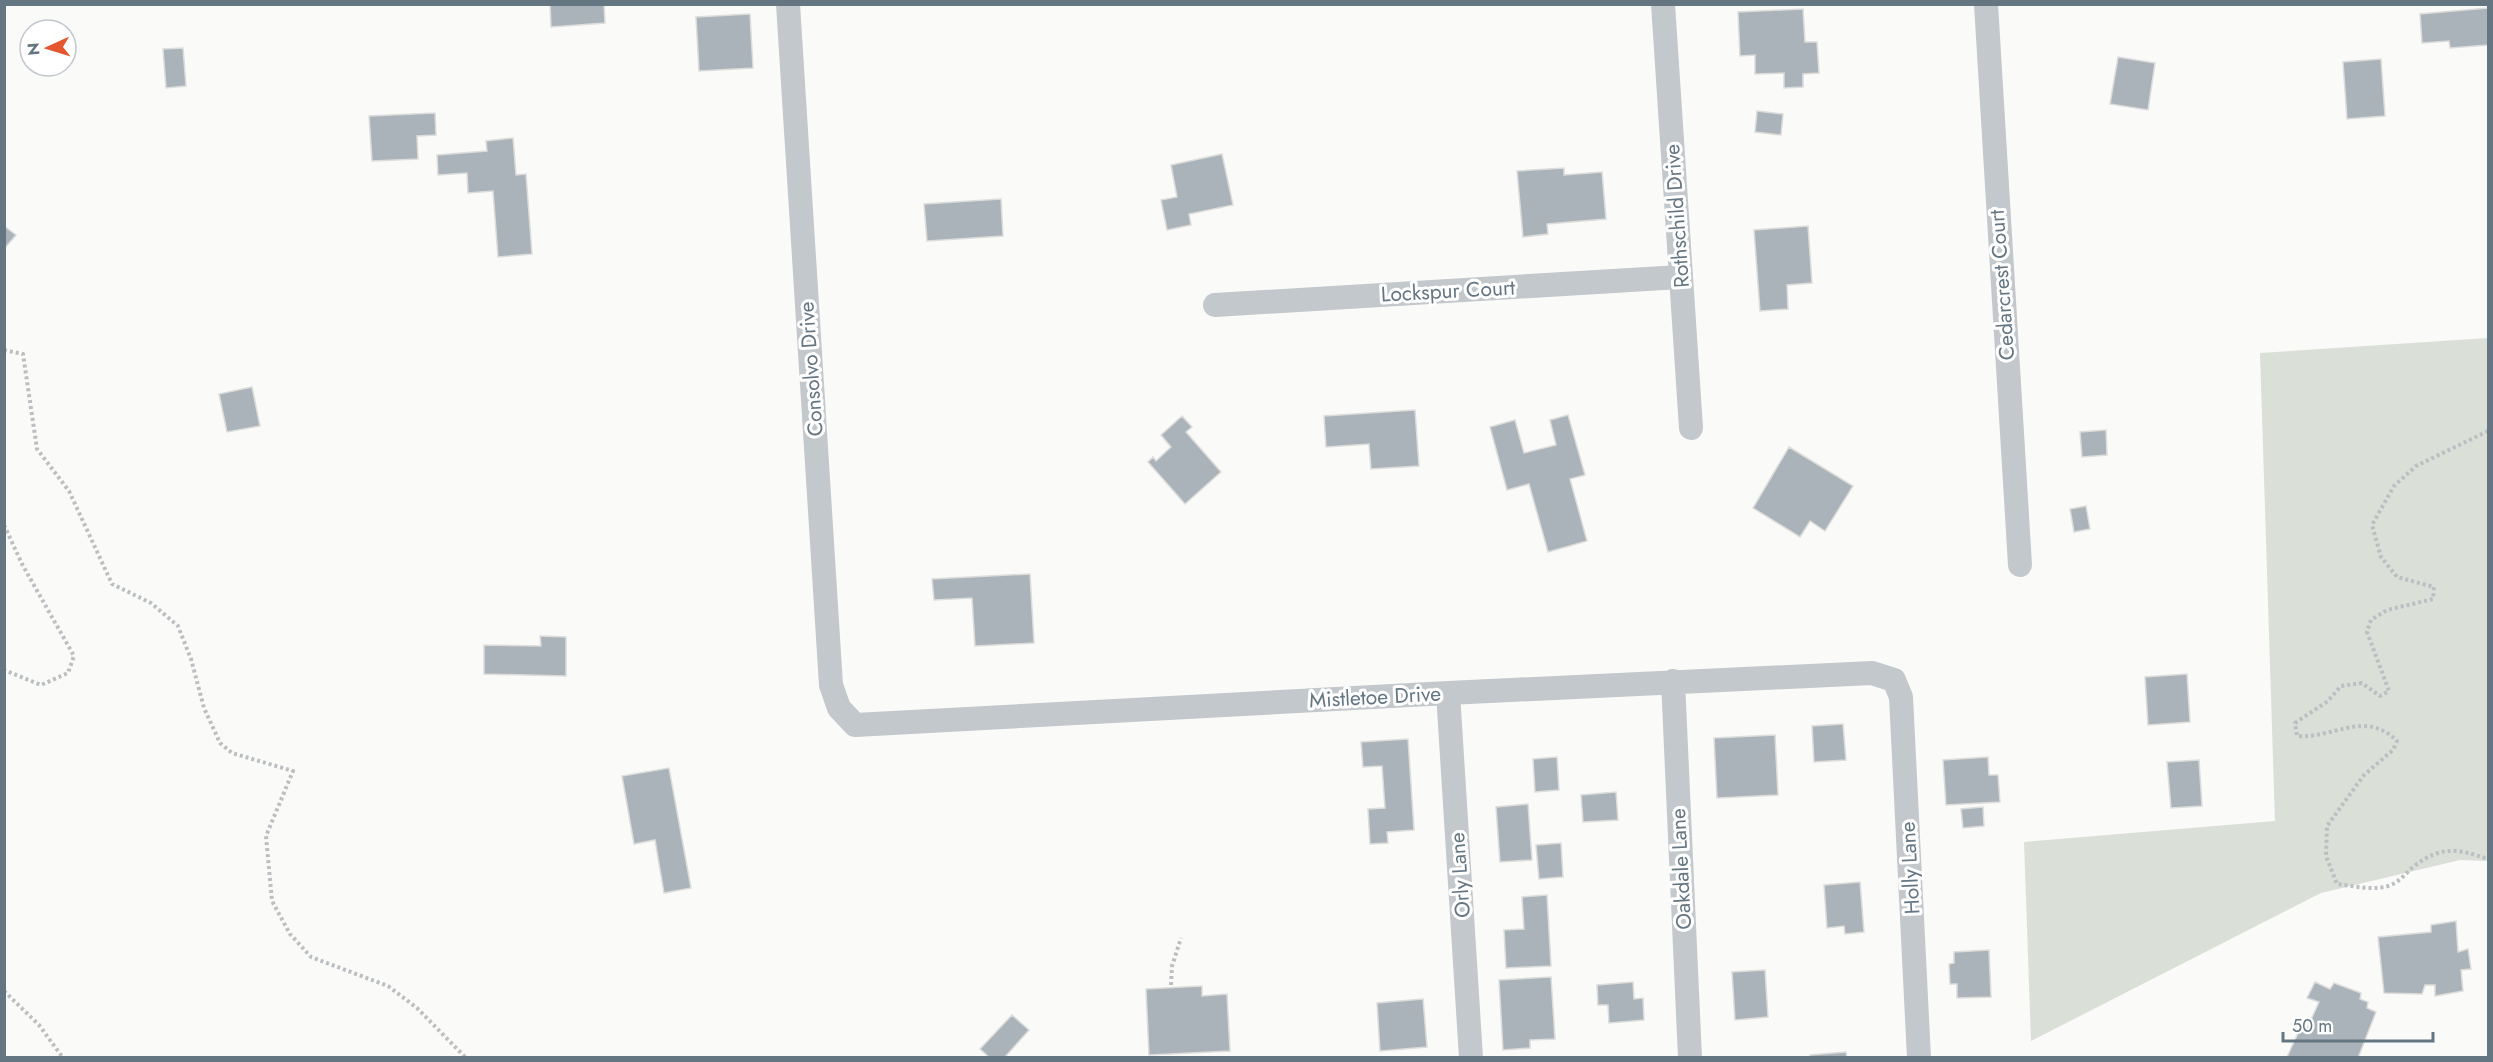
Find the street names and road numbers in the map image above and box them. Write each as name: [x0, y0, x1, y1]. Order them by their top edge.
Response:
street label: Rothschild Drive: [1657, 143, 1697, 289]
street label: Cedarcrest Court: [1982, 209, 2022, 361]
street label: Lockspur Court: [1380, 273, 1516, 309]
street label: Consolvo Drive: [791, 300, 831, 437]
street label: Mistletoe Drive: [1308, 679, 1442, 715]
street label: Oakdale Lane: [1663, 807, 1699, 930]
street label: Holly Lane: [1893, 821, 1927, 915]
street label: Orly Lane: [1442, 831, 1478, 919]

